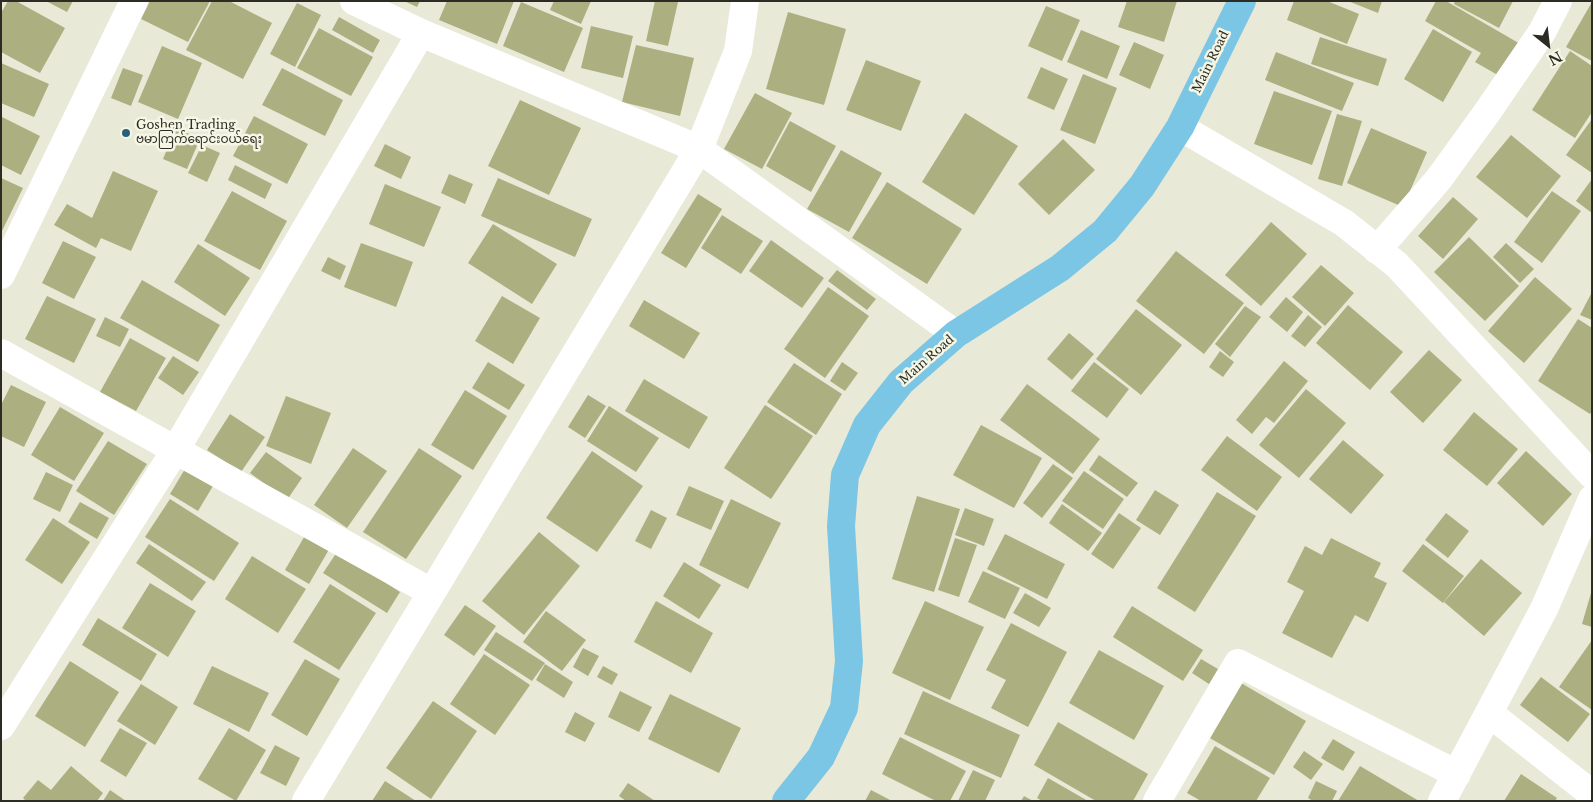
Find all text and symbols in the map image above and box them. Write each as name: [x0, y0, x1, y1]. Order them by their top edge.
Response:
north arrow: [1523, 20, 1573, 70]
street label: Main Road: [1190, 29, 1232, 95]
text: N: [1545, 47, 1565, 69]
place label: Goshen Trading ဗမာကြက်ရောင်းဝယ်ရေး: [136, 119, 262, 147]
marker: Goshen Trading ဗမာကြက်ရောင်းဝယ်ရေး: [120, 127, 132, 139]
street label: Main Road: [897, 332, 957, 388]

